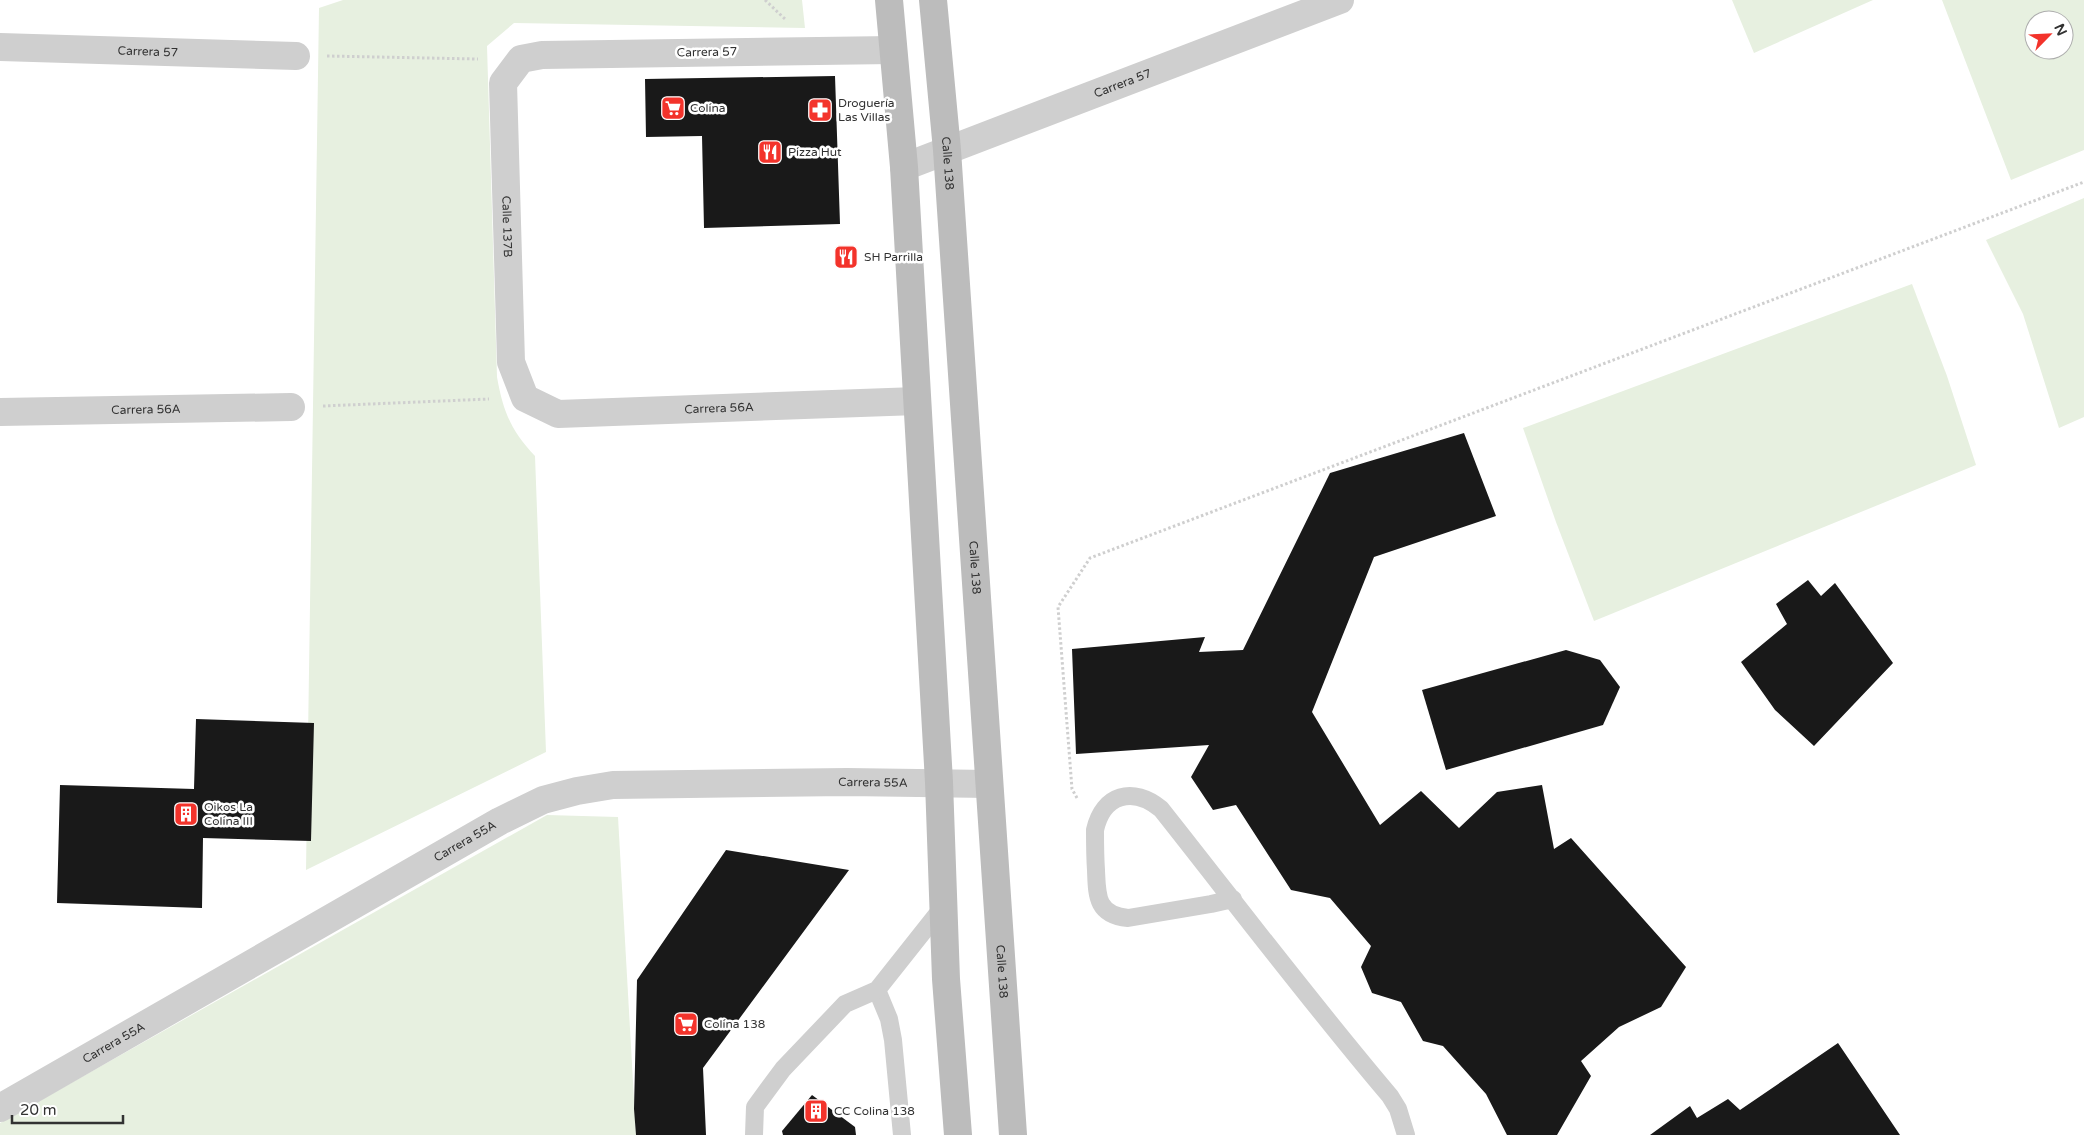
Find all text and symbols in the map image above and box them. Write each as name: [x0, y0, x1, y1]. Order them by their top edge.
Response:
north arrow: [2024, 10, 2074, 60]
text: N: [2050, 21, 2070, 39]
street label: Carrera 57: [117, 44, 178, 59]
street label: Carrera 57: [677, 44, 737, 60]
street label: Carrera 57: [1092, 66, 1153, 101]
supermarket icon: Colina: [660, 95, 686, 121]
place label: Droguería Las Villas: [838, 96, 895, 124]
pharmacy icon: Droguería Las Villas: [807, 97, 833, 123]
place label: Colina: [690, 101, 725, 115]
street label: Calle 138: [939, 136, 957, 191]
restaurant icon: Pizza Hut: [757, 139, 783, 165]
place label: Pizza Hut: [788, 145, 842, 159]
street label: Calle 137B: [499, 195, 515, 258]
restaurant icon: SH Parrilla: [833, 244, 859, 270]
place label: SH Parrilla: [864, 250, 923, 264]
street label: Carrera 56A: [684, 400, 754, 416]
street label: Carrera 56A: [111, 402, 181, 417]
street label: Calle 138: [966, 540, 984, 595]
street label: Carrera 55A: [838, 775, 908, 790]
place label: Oikos La Colina III: [204, 800, 253, 828]
building icon: Oikos La Colina III: [173, 801, 199, 827]
street label: Carrera 55A: [431, 818, 499, 865]
street label: Calle 138: [993, 944, 1011, 999]
supermarket icon: Colina 138: [673, 1011, 699, 1037]
place label: Colina 138: [704, 1017, 765, 1031]
street label: Carrera 55A: [80, 1019, 147, 1066]
scale bar: [12, 1092, 124, 1124]
building icon: CC Colina 138: [803, 1098, 829, 1124]
text: 20 m: [20, 1101, 57, 1119]
place label: CC Colina 138: [834, 1104, 915, 1118]

